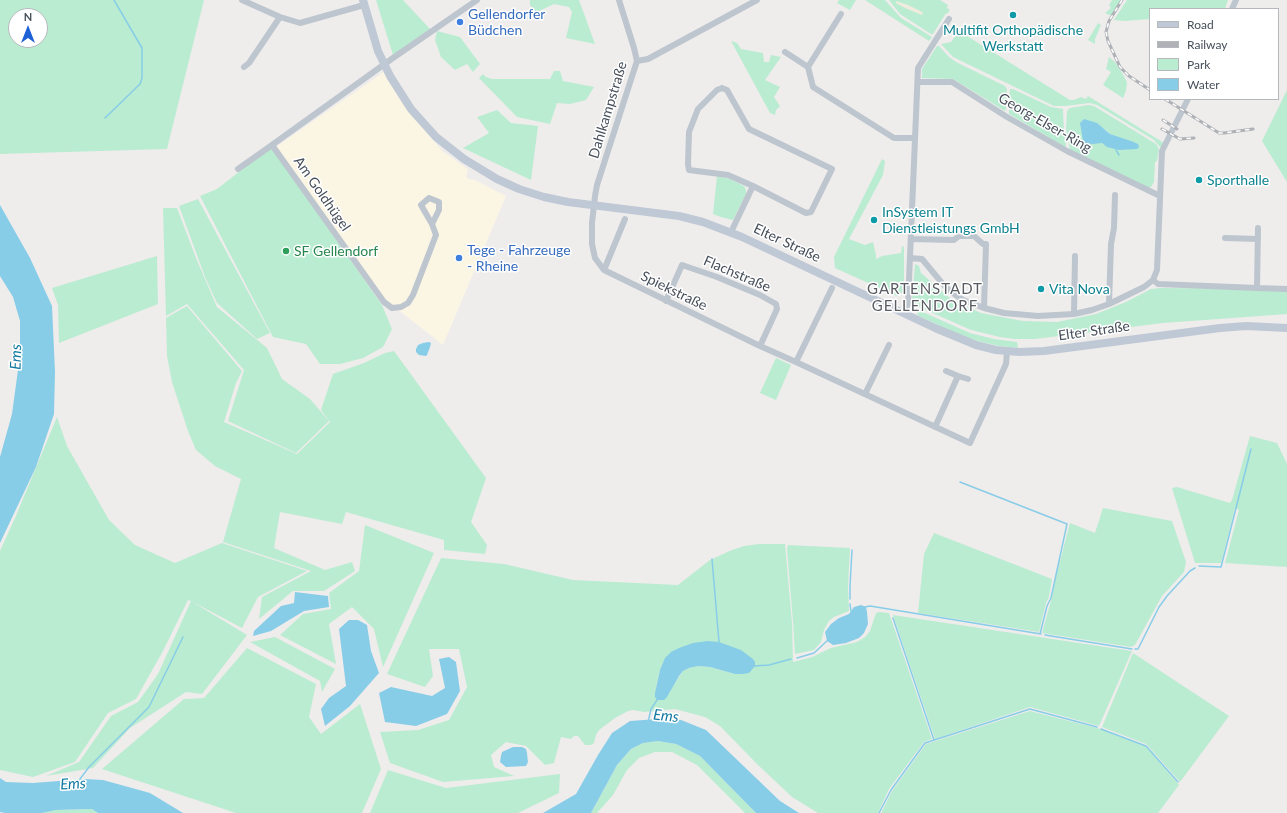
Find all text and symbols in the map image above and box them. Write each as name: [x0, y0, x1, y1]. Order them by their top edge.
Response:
place label: Gellendorfer Büdchen: [468, 6, 545, 38]
north arrow: [8, 8, 48, 48]
legend: [1149, 8, 1279, 100]
text: N: [24, 10, 32, 23]
marker: Multifit Orthopädische Werkstatt: [1008, 10, 1018, 20]
marker: Gellendorfer Büdchen: [455, 17, 465, 27]
text: Road: [1187, 17, 1214, 32]
place label: Multifit Orthopädische Werkstatt: [943, 22, 1083, 54]
text: Railway: [1187, 37, 1227, 52]
text: Park: [1187, 57, 1210, 72]
street label: Dahlkampstraße: [585, 59, 631, 161]
text: Water: [1187, 77, 1220, 92]
street label: Georg-Elser-Ring: [995, 90, 1095, 156]
street label: Am Goldhügel: [290, 153, 354, 235]
place label: Sporthalle: [1207, 172, 1269, 188]
marker: Sporthalle: [1194, 175, 1204, 185]
place label: InSystem IT Dienstleistungs GmbH: [882, 204, 1020, 236]
marker: InSystem IT Dienstleistungs GmbH: [869, 215, 879, 225]
street label: Elter Straße: [751, 220, 823, 266]
place label: Tege - Fahrzeuge - Rheine: [467, 242, 571, 274]
place label: SF Gellendorf: [294, 243, 378, 259]
marker: SF Gellendorf: [281, 246, 291, 256]
street label: Flachstraße: [701, 252, 773, 296]
marker: Tege - Fahrzeuge - Rheine: [454, 253, 464, 263]
street label: Spiekstraße: [638, 268, 710, 314]
district label: GARTENSTADT GELLENDORF: [867, 280, 983, 315]
place label: Vita Nova: [1049, 281, 1110, 297]
marker: Vita Nova: [1036, 284, 1046, 294]
street label: Elter Straße: [1057, 318, 1131, 344]
water label: Ems: [7, 344, 25, 370]
water label: Ems: [652, 706, 680, 726]
water label: Ems: [60, 774, 86, 794]

